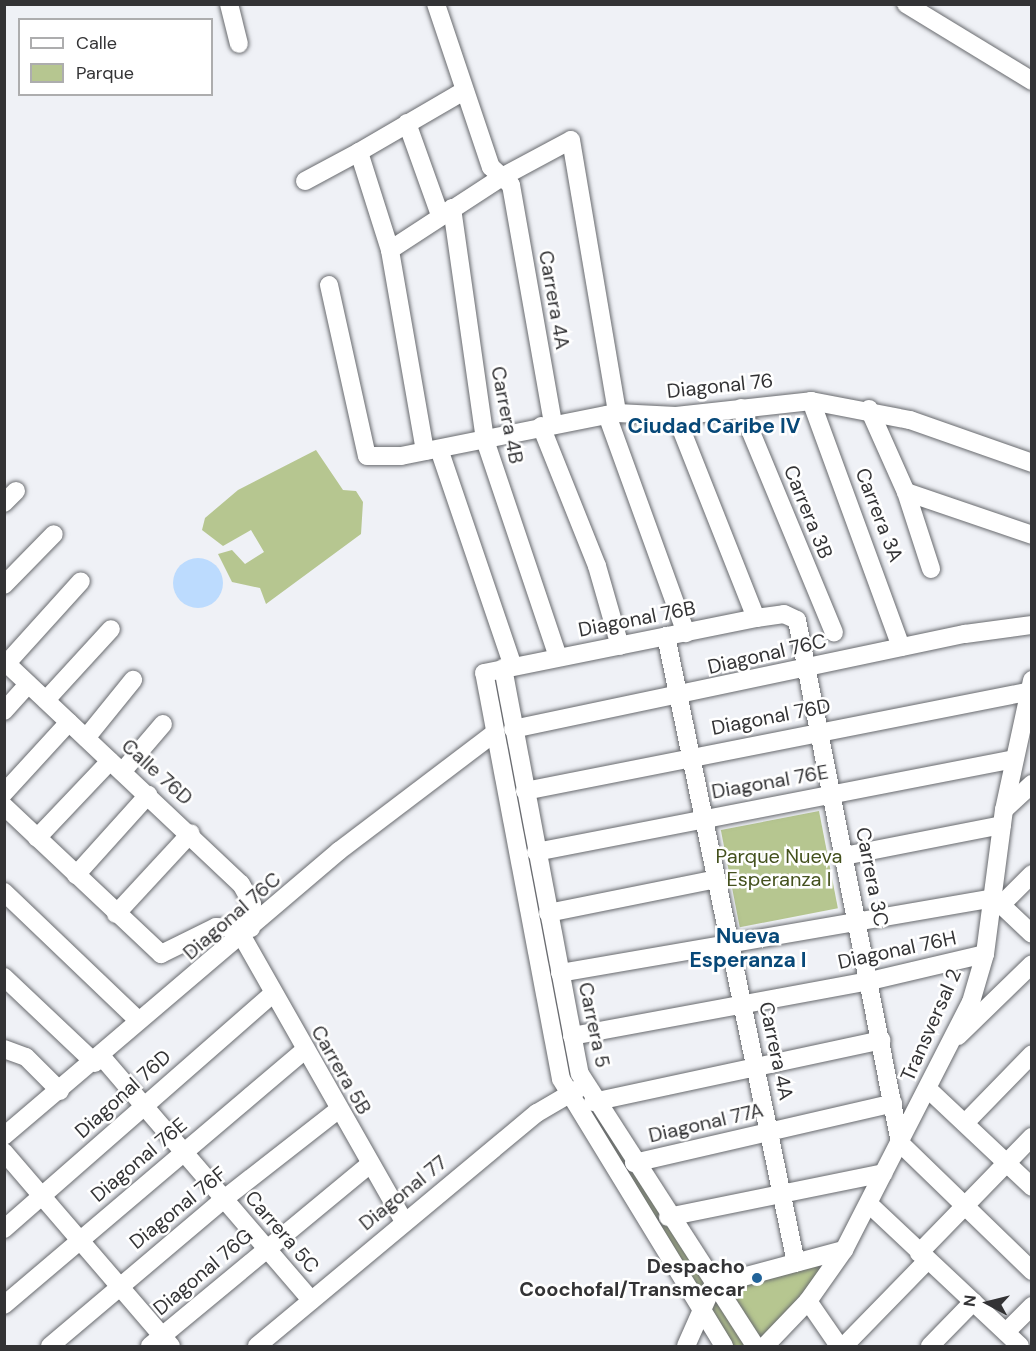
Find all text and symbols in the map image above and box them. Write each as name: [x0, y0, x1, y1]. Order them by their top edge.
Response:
legend: [18, 18, 213, 96]
text: Calle: [76, 31, 117, 55]
text: Parque: [76, 61, 134, 85]
street label: Carrera 4A: [533, 249, 575, 351]
street label: Carrera 4B: [486, 364, 528, 466]
street label: Diagonal 76: [666, 368, 774, 404]
district label: Ciudad Caribe IV: [628, 413, 800, 439]
street label: Carrera 3B: [778, 462, 838, 562]
street label: Carrera 3A: [850, 465, 908, 565]
street label: Diagonal 76B: [576, 596, 698, 642]
street label: Diagonal 76C: [705, 629, 829, 679]
street label: Diagonal 76D: [709, 694, 833, 740]
street label: Calle 76D: [117, 734, 197, 810]
street label: Diagonal 76E: [710, 760, 830, 804]
street label: Carrera 3C: [851, 825, 893, 929]
park label: Parque Nueva Esperanza I: [716, 845, 842, 892]
street label: Diagonal 76C: [178, 867, 286, 965]
district label: Nueva Esperanza I: [690, 923, 806, 973]
street label: Diagonal 76H: [836, 926, 958, 974]
street label: Transversal 2: [896, 965, 966, 1085]
street label: Carrera 5: [573, 980, 615, 1070]
street label: Carrera 4A: [754, 1000, 798, 1102]
street label: Carrera 5B: [306, 1021, 376, 1119]
street label: Diagonal 76D: [70, 1045, 176, 1143]
street label: Diagonal 77A: [646, 1098, 766, 1148]
street label: Diagonal 76E: [86, 1113, 192, 1207]
street label: Diagonal 77: [354, 1150, 452, 1236]
street label: Diagonal 76F: [125, 1162, 231, 1254]
street label: Carrera 5C: [240, 1186, 324, 1278]
street label: Diagonal 76G: [149, 1224, 257, 1320]
place label: Despacho Coochofal/Transmecar: [519, 1254, 745, 1301]
marker: Despacho Coochofal/Transmecar: [750, 1271, 764, 1285]
north arrow: [958, 1273, 1018, 1333]
text: N: [959, 1294, 981, 1308]

